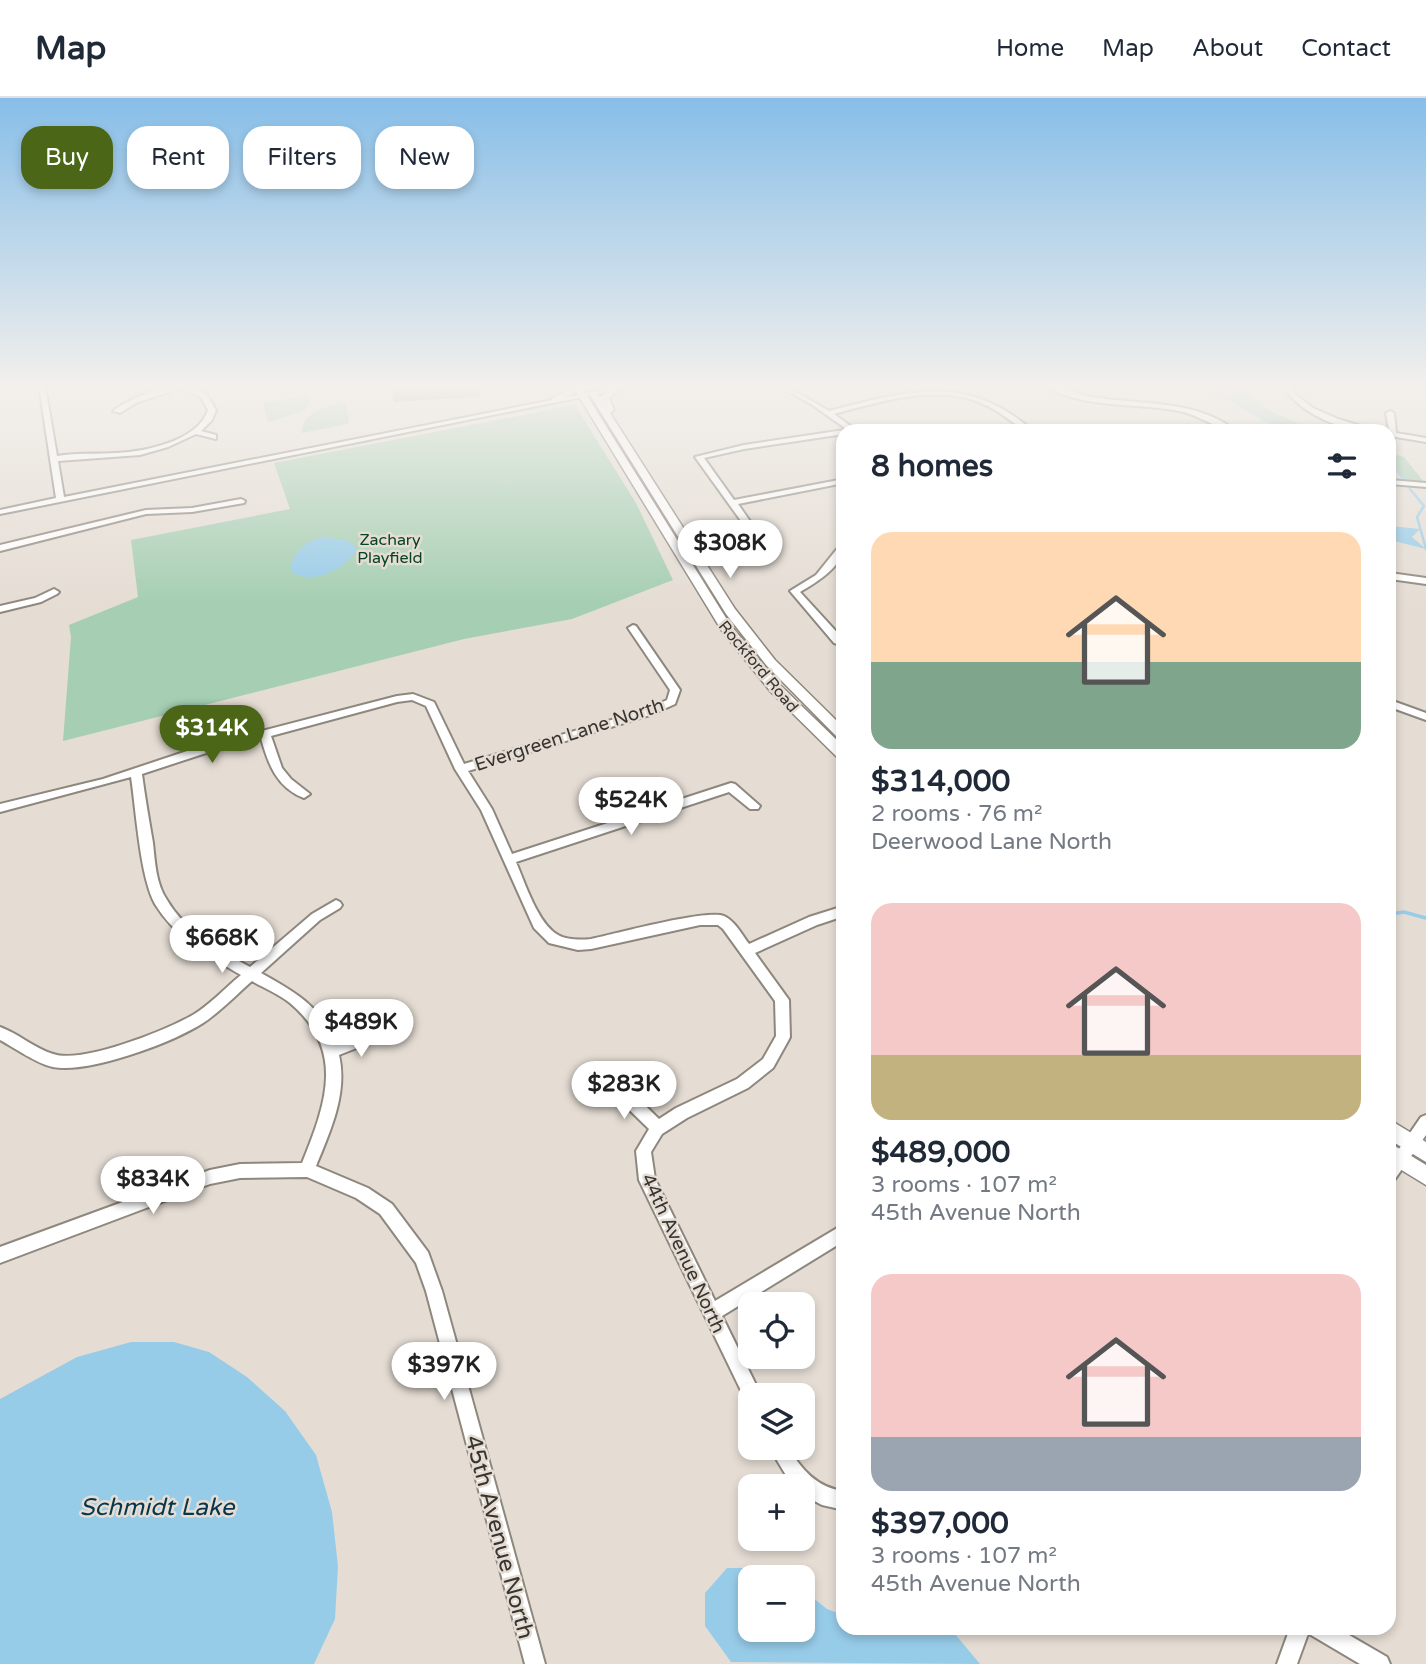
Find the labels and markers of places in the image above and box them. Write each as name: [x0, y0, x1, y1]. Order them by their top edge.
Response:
pin: $308K: [681, 520, 779, 580]
pin: $314K: [163, 706, 261, 765]
pin: $524K: [582, 778, 680, 837]
pin: $668K: [173, 916, 271, 975]
pin: $489K: [312, 1000, 410, 1059]
pin: $283K: [575, 1062, 673, 1121]
pin: $834K: [104, 1156, 202, 1216]
pin: $397K: [395, 1342, 493, 1402]

